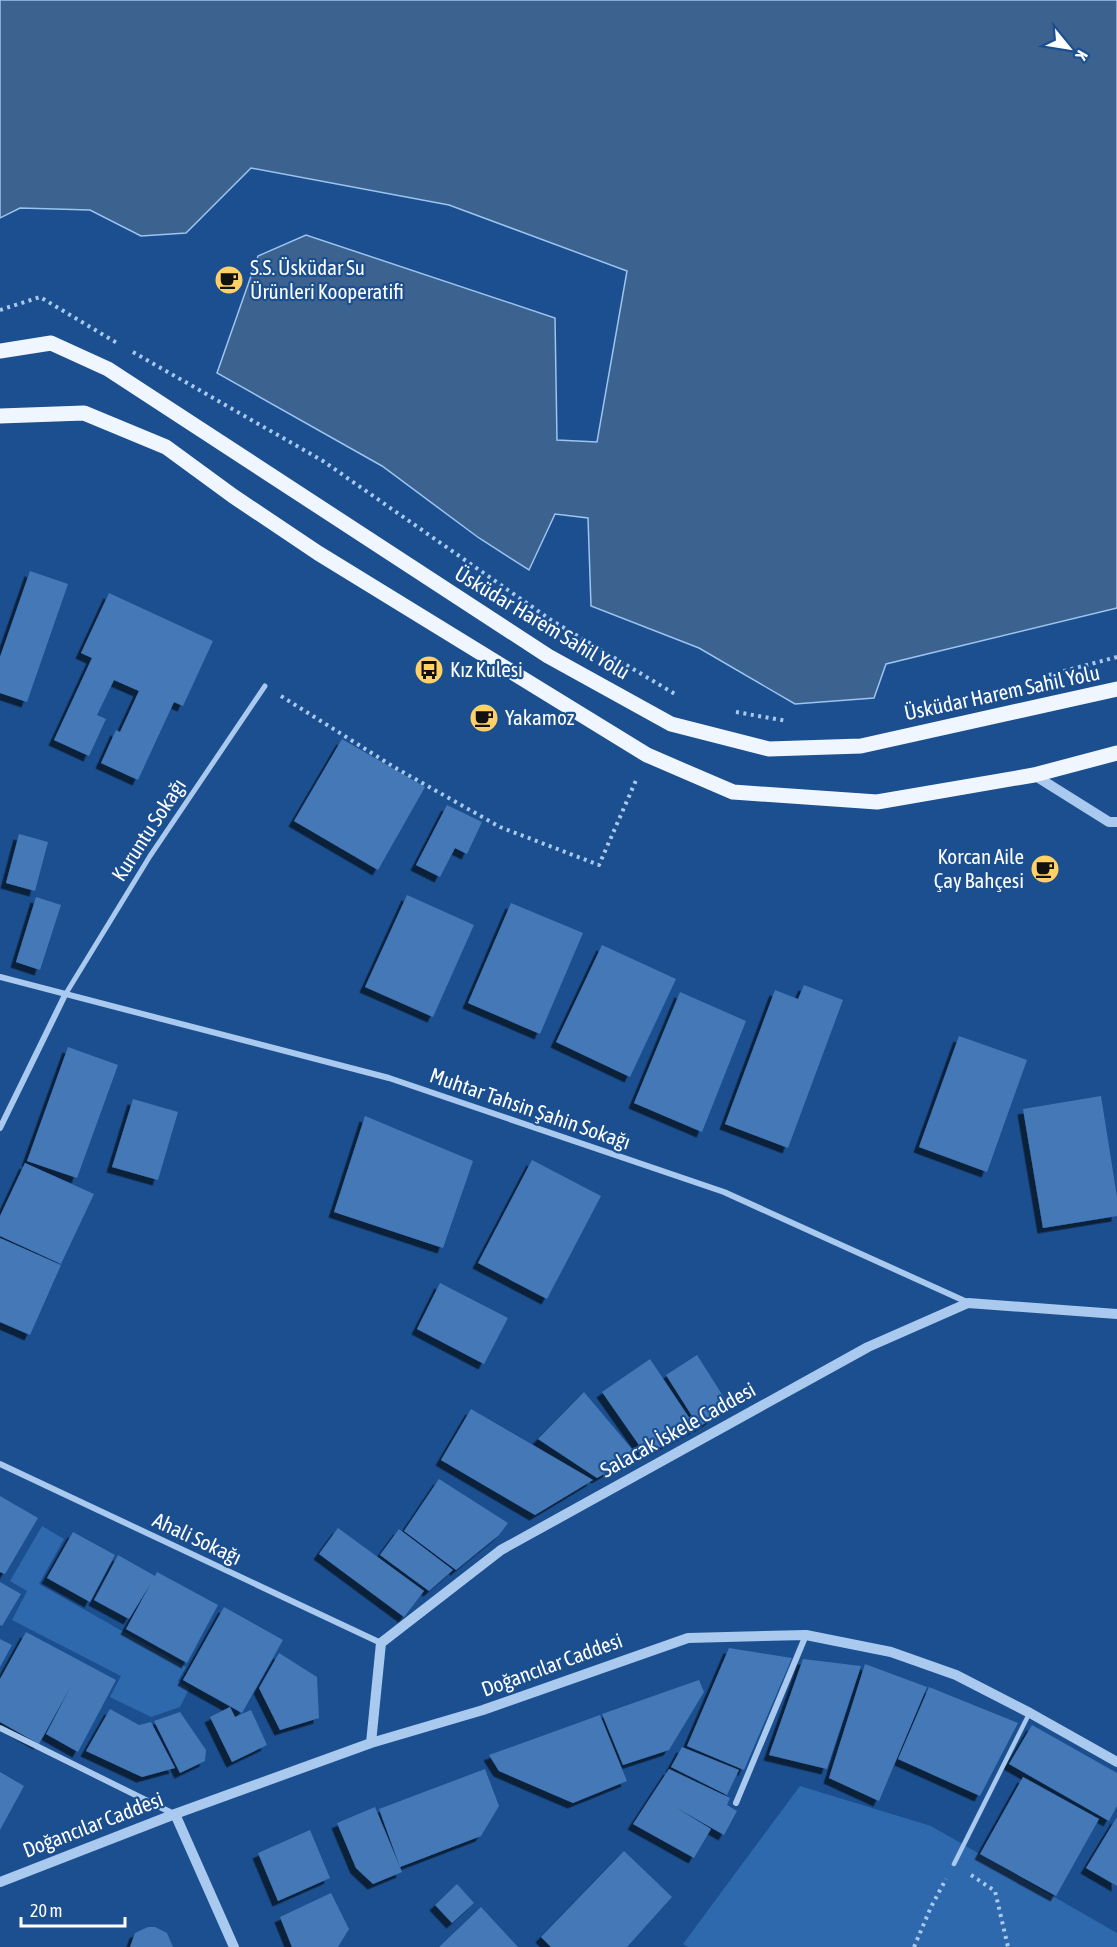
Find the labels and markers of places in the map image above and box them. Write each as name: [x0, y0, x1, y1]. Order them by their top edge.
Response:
place label: S.S. Üsküdar Su Ürünleri Kooperatifi: [250, 255, 404, 303]
cafe icon: S.S. Üsküdar Su Ürünleri Kooperatifi: [213, 264, 245, 296]
bus stop icon: Kız Kulesi: [413, 654, 445, 686]
place label: Kız Kulesi: [450, 657, 523, 681]
cafe icon: Yakamoz: [468, 702, 500, 734]
place label: Yakamoz: [505, 705, 575, 729]
place label: Korcan Aile Çay Bahçesi: [934, 844, 1024, 892]
cafe icon: Korcan Aile Çay Bahçesi: [1029, 853, 1061, 885]

